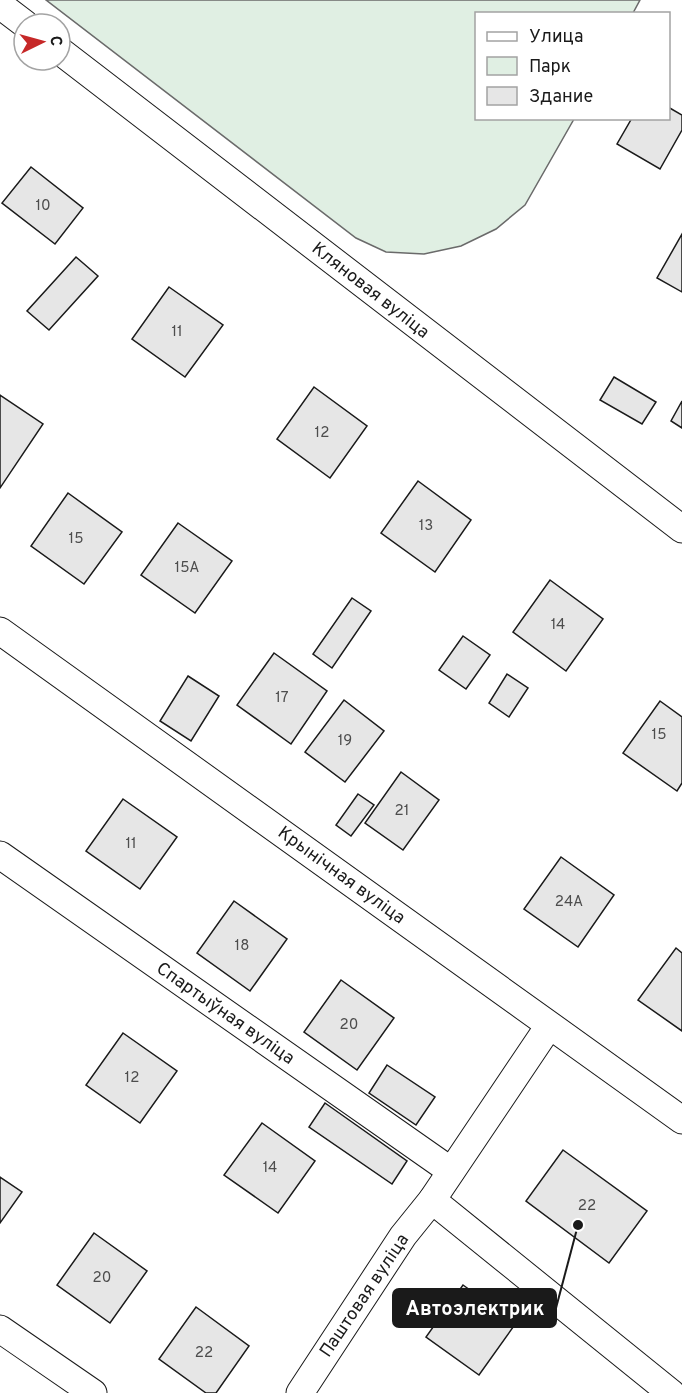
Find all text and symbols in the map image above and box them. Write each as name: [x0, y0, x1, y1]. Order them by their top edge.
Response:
north arrow: [12, 12, 72, 72]
legend: [475, 12, 670, 120]
text: Улица: [529, 26, 583, 49]
text: С: [45, 35, 65, 47]
text: Парк: [529, 56, 571, 79]
text: Здание: [529, 86, 593, 109]
house number: 10: [35, 197, 51, 216]
street label: Кляновая вуліца: [306, 238, 434, 344]
house number: 11: [171, 323, 183, 342]
house number: 12: [315, 424, 329, 443]
house number: 13: [419, 517, 433, 536]
house number: 15: [69, 530, 83, 549]
house number: 15А: [175, 559, 199, 578]
house number: 14: [551, 616, 565, 635]
house number: 17: [275, 689, 289, 708]
house number: 15: [652, 726, 666, 745]
house number: 19: [338, 732, 352, 751]
house number: 21: [395, 802, 409, 821]
street label: Крынічная вуліца: [273, 822, 409, 930]
house number: 11: [125, 835, 137, 854]
house number: 24А: [555, 893, 583, 912]
house number: 18: [235, 937, 249, 956]
street label: Спартыўная вуліца: [151, 958, 299, 1070]
house number: 20: [340, 1016, 358, 1035]
house number: 12: [125, 1069, 139, 1088]
house number: 14: [263, 1159, 277, 1178]
house number: 22: [578, 1197, 596, 1216]
street label: Паштовая вуліца: [315, 1230, 415, 1362]
house number: 20: [93, 1269, 111, 1288]
callout: Автоэлектрик: [393, 1289, 556, 1327]
text: Автоэлектрик: [406, 1297, 545, 1323]
house number: 22: [195, 1344, 213, 1363]

